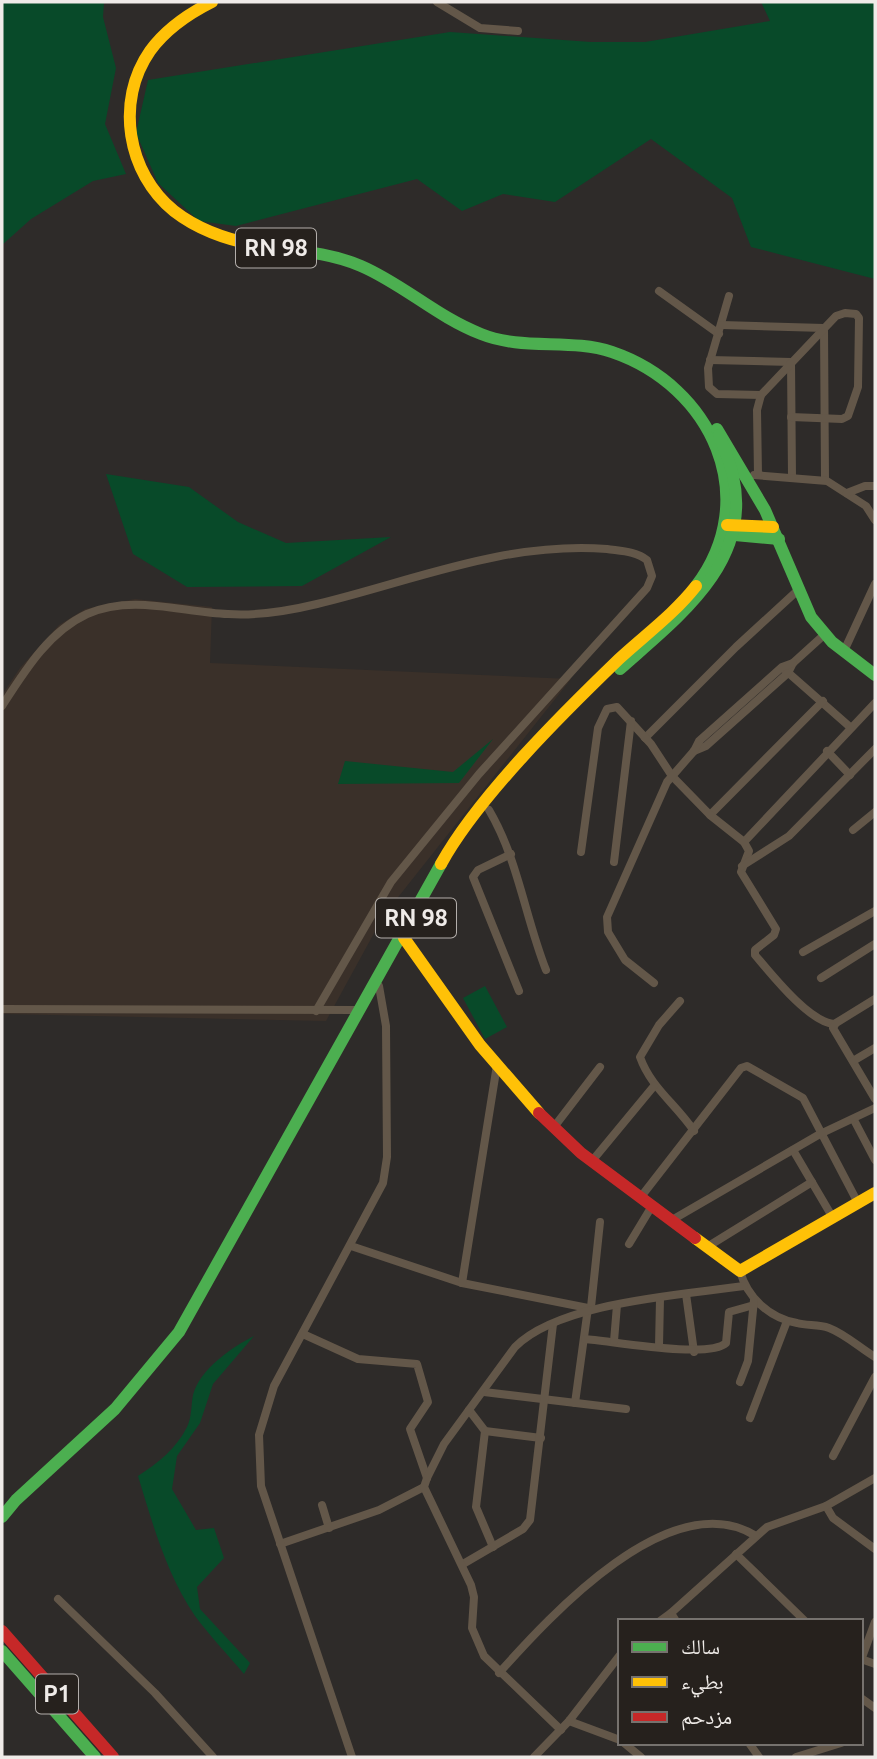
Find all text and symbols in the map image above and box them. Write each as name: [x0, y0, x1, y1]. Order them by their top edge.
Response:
road number: RN 98: [236, 229, 316, 268]
road number: RN 98: [376, 898, 456, 937]
legend: [618, 1619, 863, 1745]
text: سالك: [681, 1634, 720, 1658]
text: بطيء: [681, 1669, 724, 1698]
road number: P1: [36, 1674, 78, 1714]
text: مزدحم: [681, 1704, 732, 1731]

